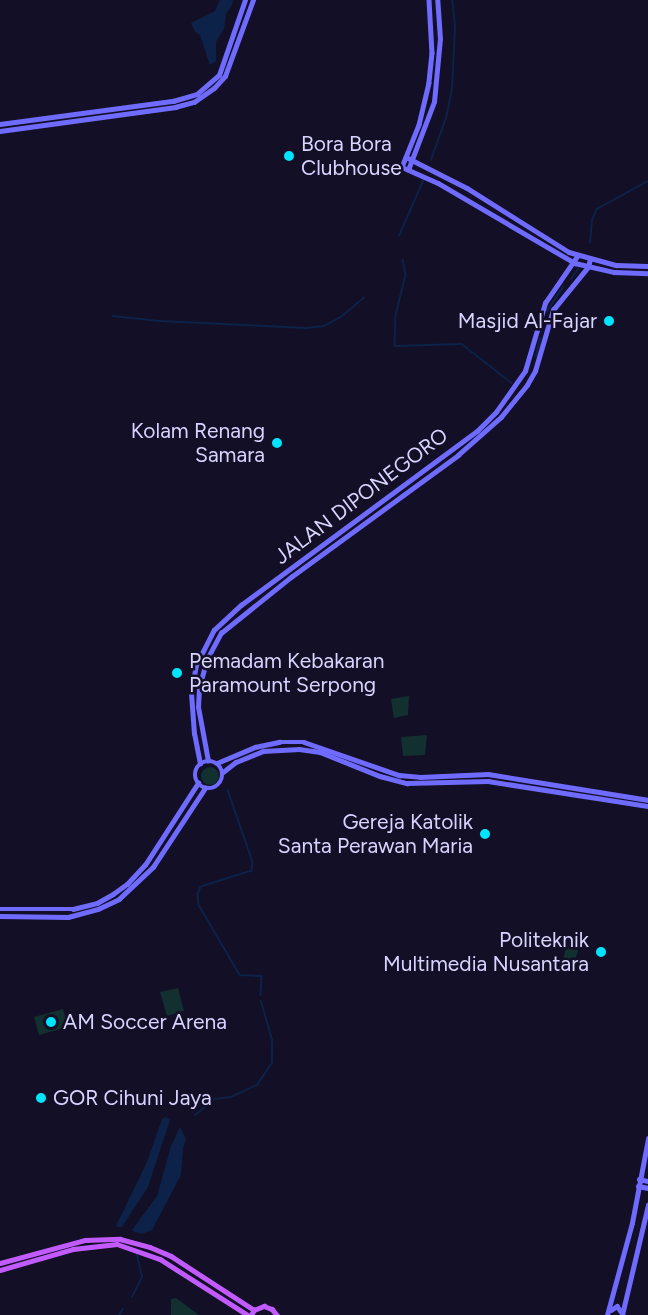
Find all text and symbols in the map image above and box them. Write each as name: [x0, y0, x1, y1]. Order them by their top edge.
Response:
place label: Bora Bora Clubhouse: [301, 131, 402, 181]
marker: Bora Bora Clubhouse: [282, 149, 296, 163]
place label: Masjid Al-Fajar: [458, 308, 597, 334]
marker: Masjid Al-Fajar: [602, 314, 616, 328]
place label: Kolam Renang Samara: [131, 418, 265, 468]
street label: JALAN DIPONEGORO: [269, 423, 453, 569]
marker: Kolam Renang Samara: [270, 436, 284, 450]
place label: Pemadam Kebakaran Paramount Serpong: [189, 648, 384, 698]
marker: Pemadam Kebakaran Paramount Serpong: [170, 666, 184, 680]
place label: Gereja Katolik Santa Perawan Maria: [278, 809, 473, 859]
marker: Gereja Katolik Santa Perawan Maria: [478, 827, 492, 841]
place label: Politeknik Multimedia Nusantara: [383, 927, 589, 977]
marker: Politeknik Multimedia Nusantara: [594, 945, 608, 959]
place label: AM Soccer Arena: [63, 1009, 227, 1035]
marker: AM Soccer Arena: [44, 1015, 58, 1029]
place label: GOR Cihuni Jaya: [53, 1085, 212, 1111]
marker: GOR Cihuni Jaya: [34, 1091, 48, 1105]

